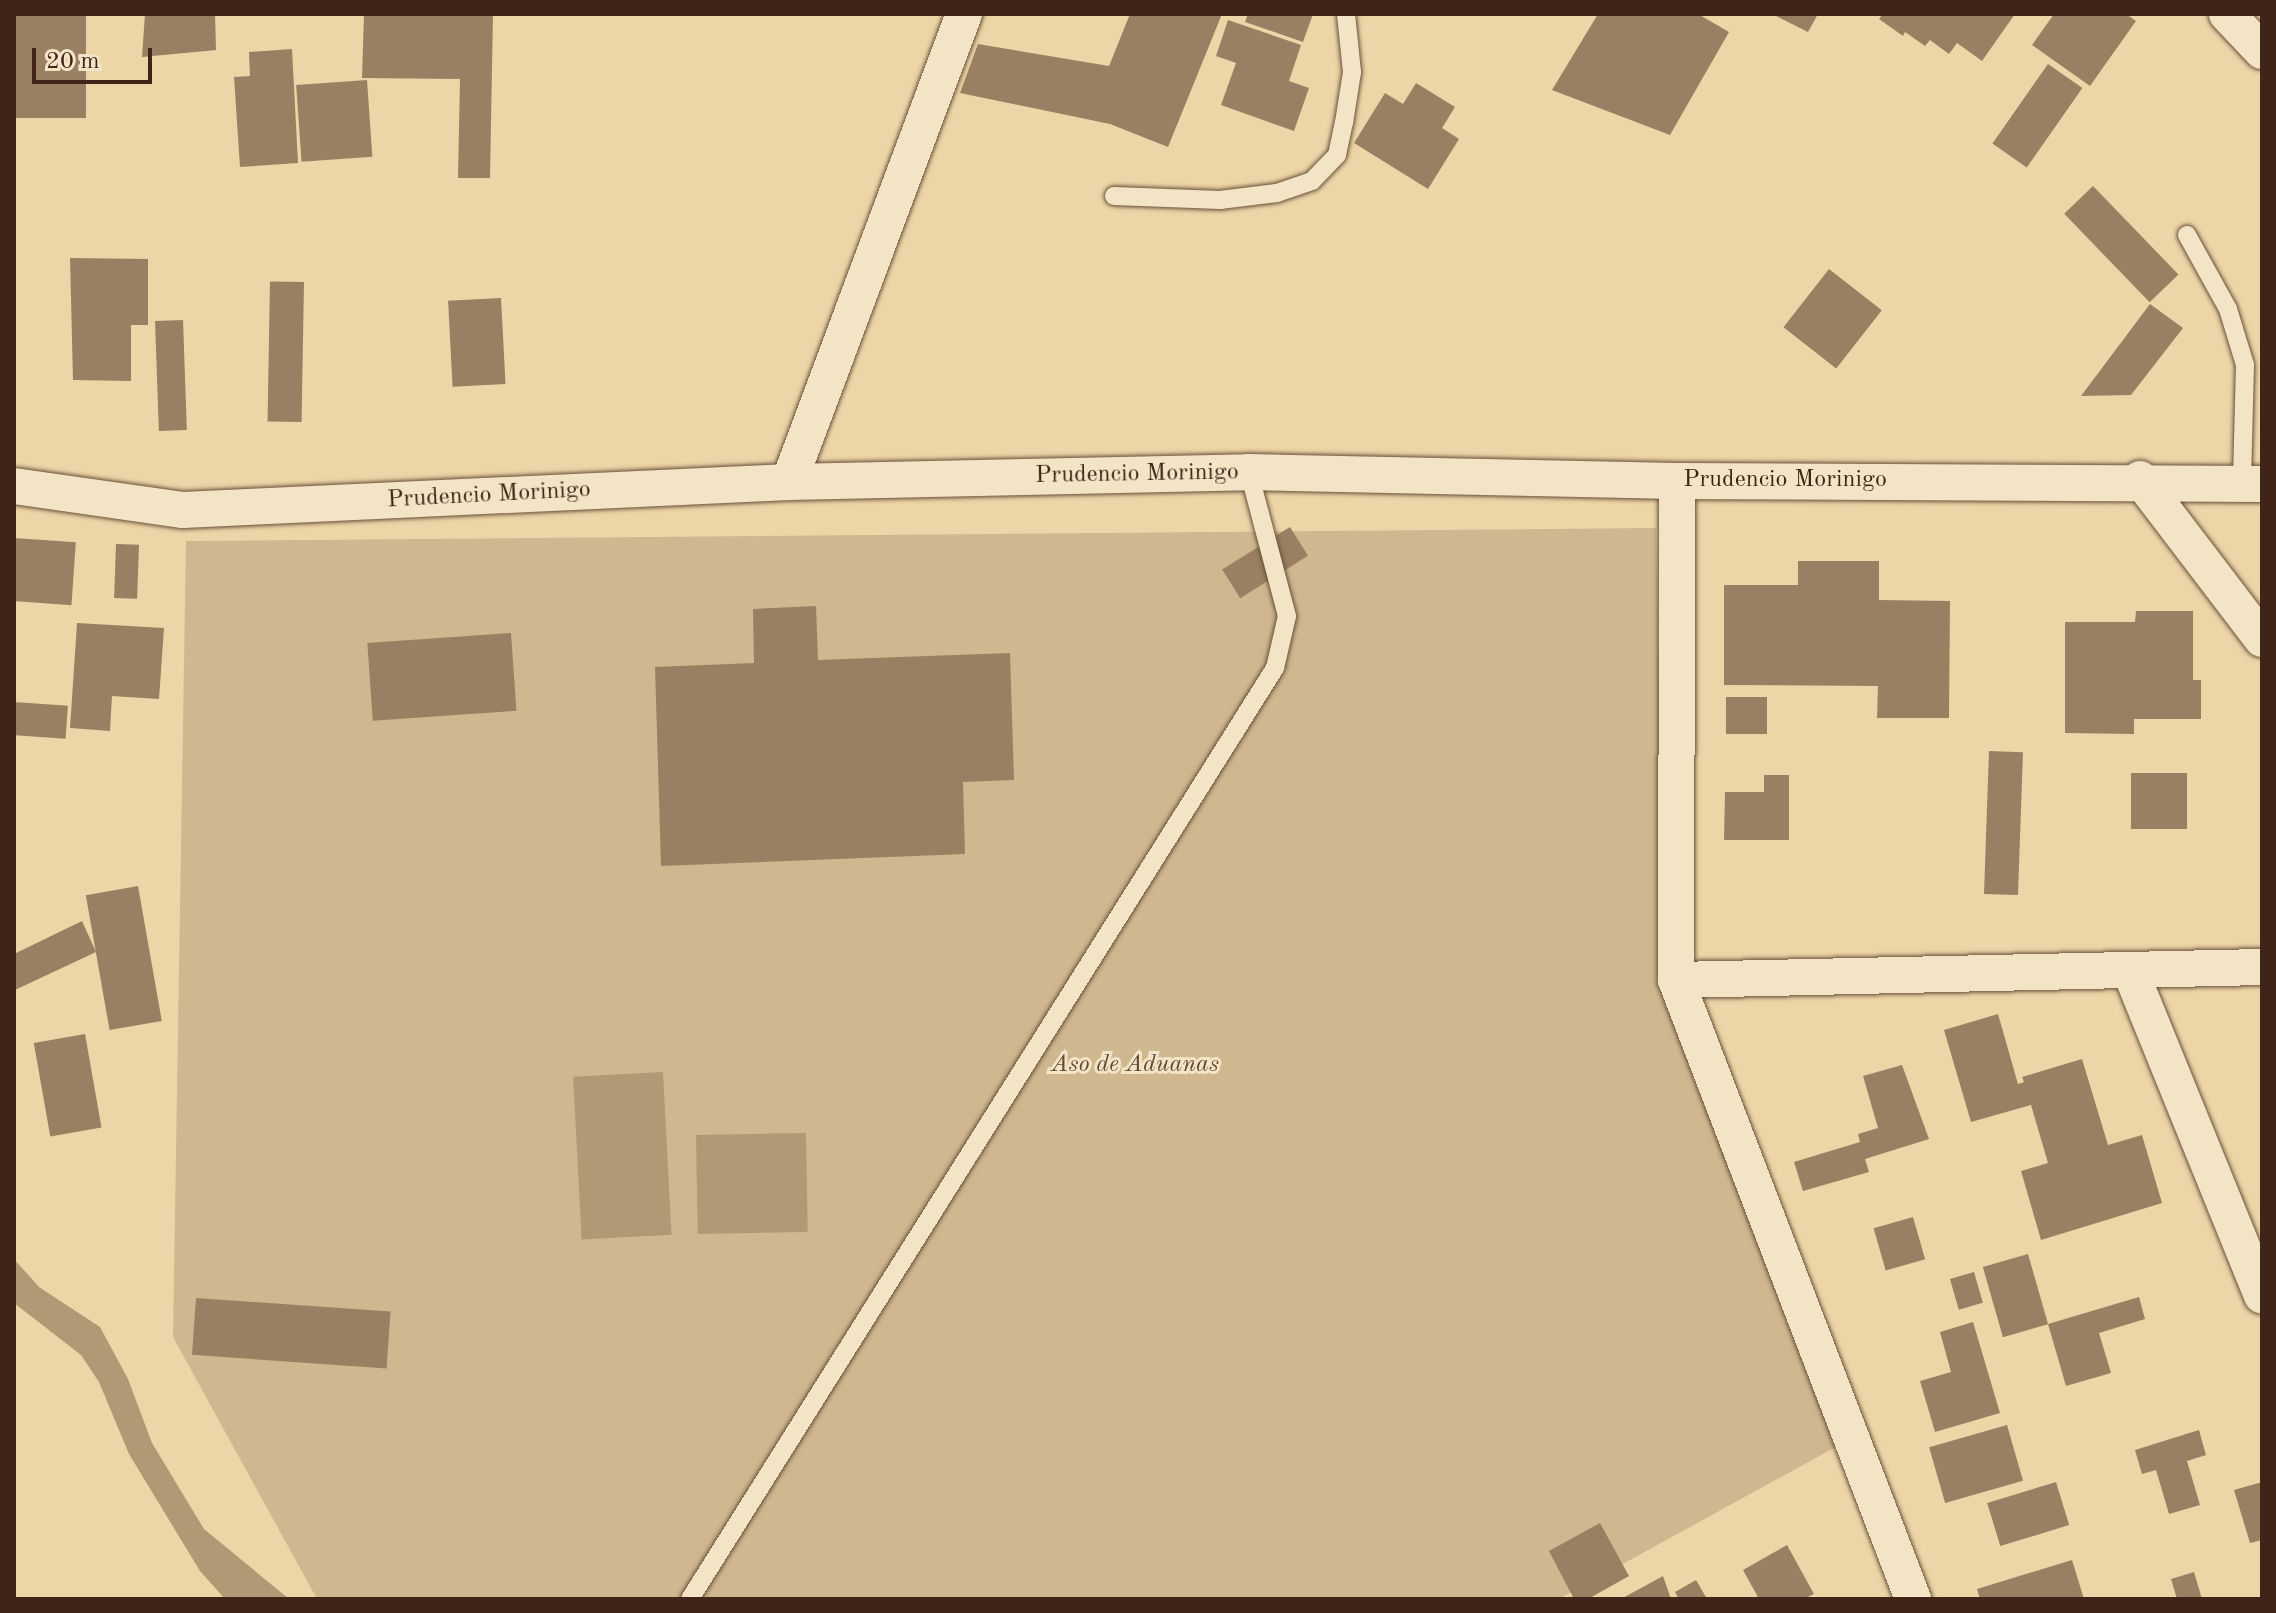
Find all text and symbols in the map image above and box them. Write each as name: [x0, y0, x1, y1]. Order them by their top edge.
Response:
scale bar: [36, 32, 156, 82]
text: 20 m: [46, 50, 100, 74]
street label: Prudencio Morinigo: [1035, 459, 1239, 491]
street label: Prudencio Morinigo: [1683, 467, 1887, 495]
street label: Prudencio Morinigo: [387, 476, 591, 516]
park label: Aso de Aduanas: [1051, 1052, 1219, 1080]

